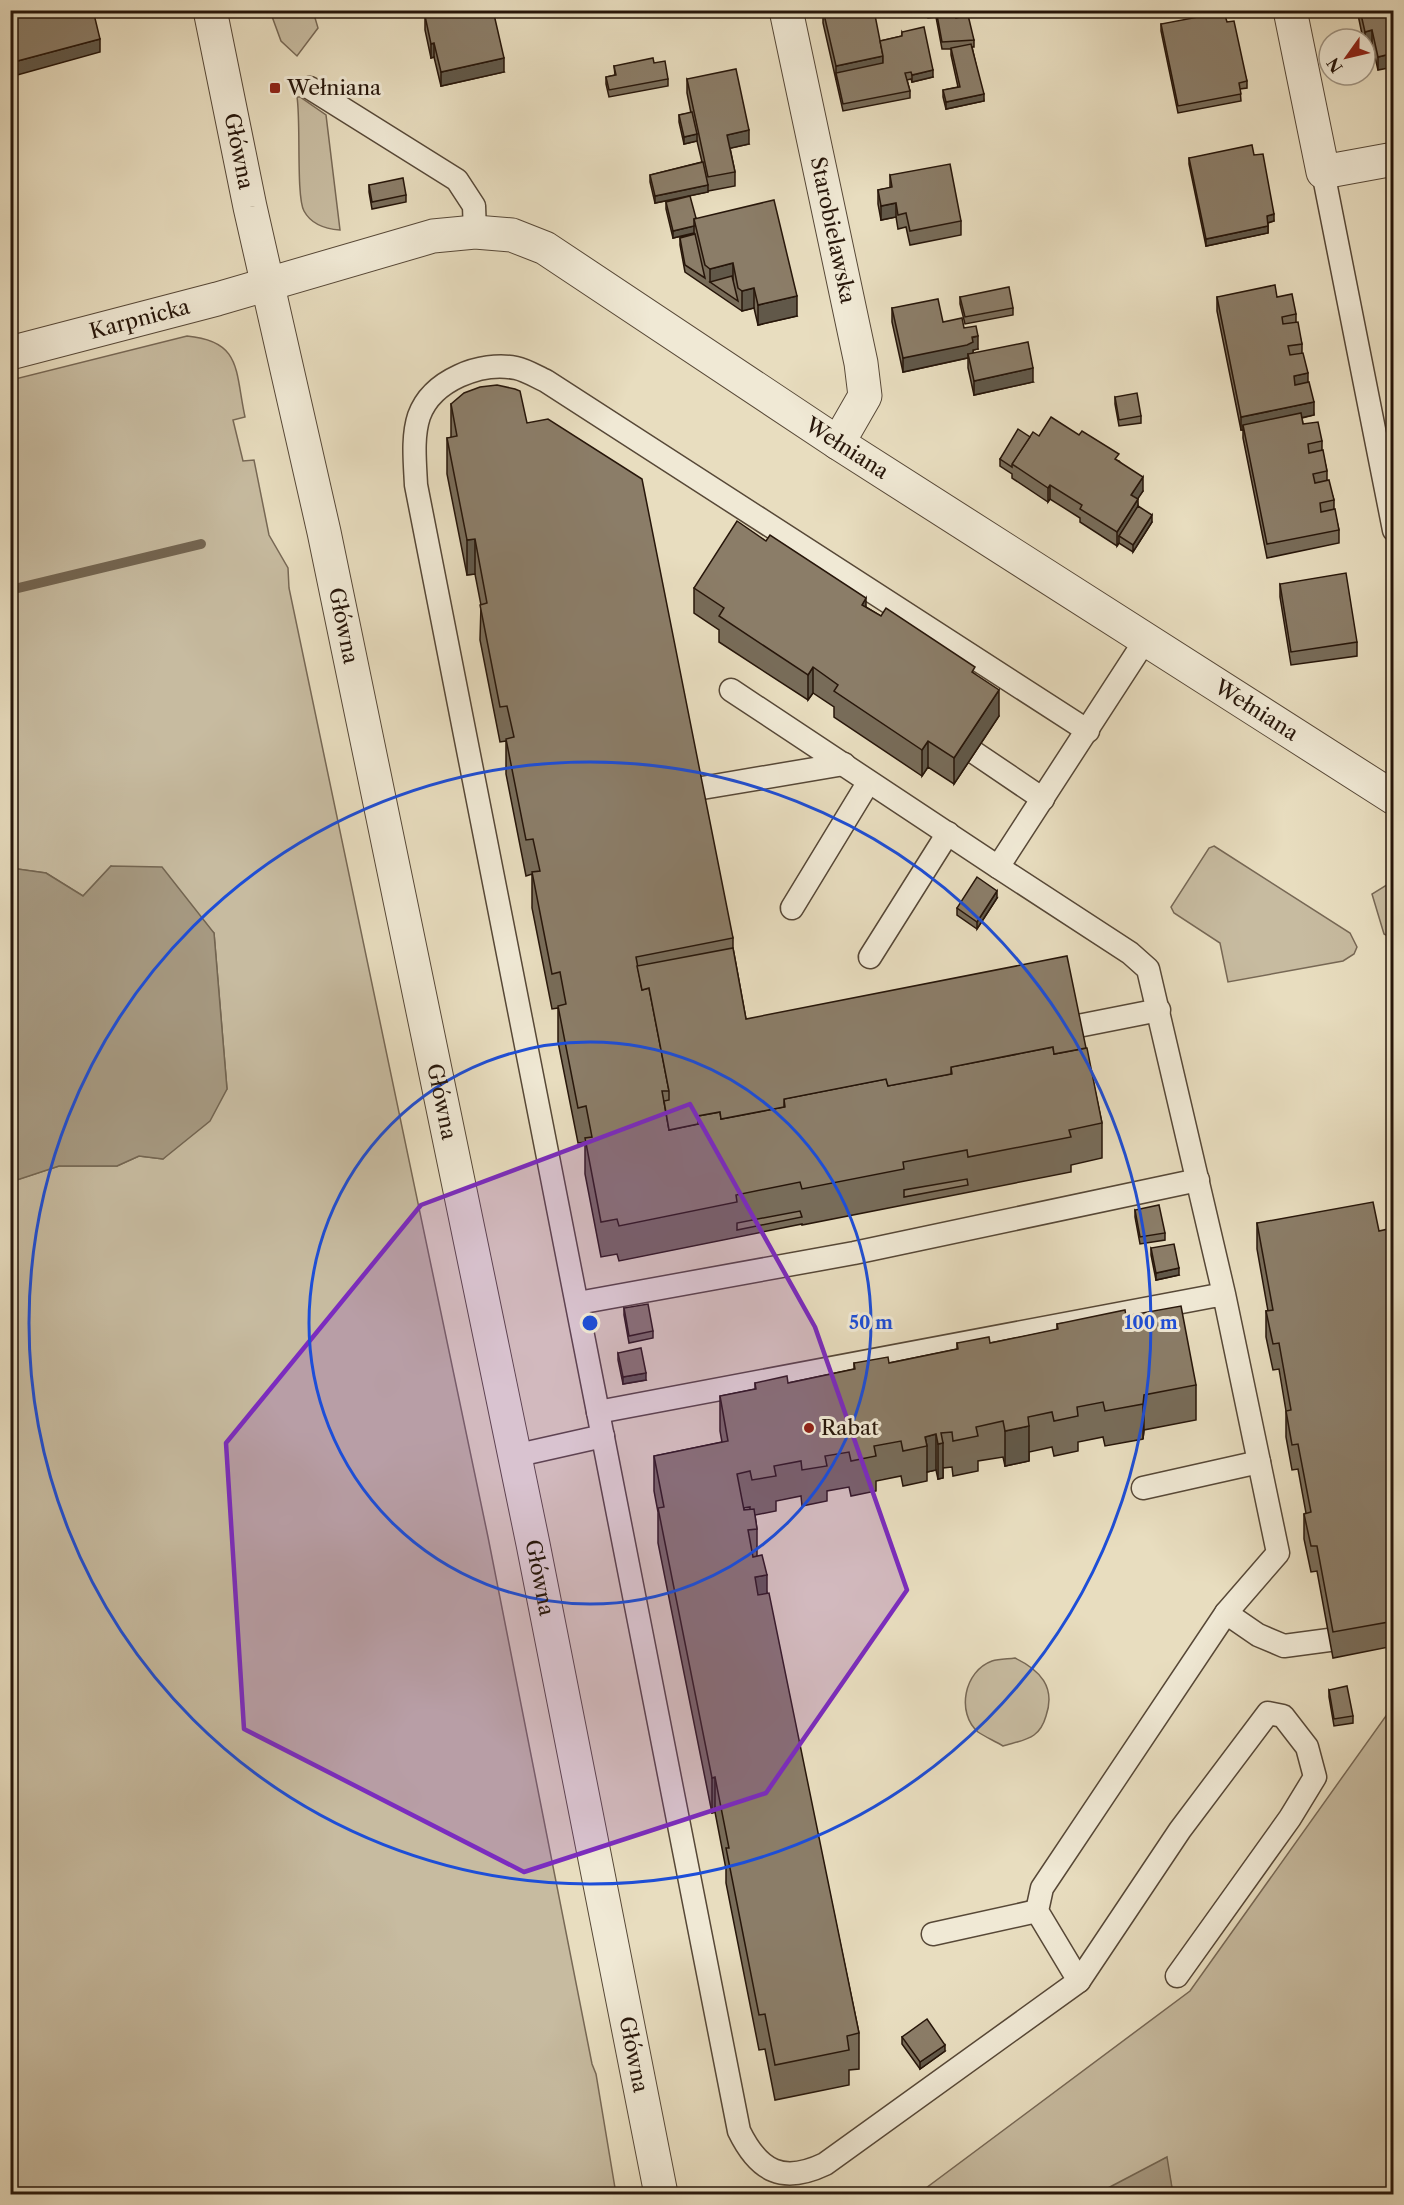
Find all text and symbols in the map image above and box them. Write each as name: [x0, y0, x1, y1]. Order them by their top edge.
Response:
north arrow: [1317, 27, 1377, 87]
text: N: [1322, 54, 1347, 77]
place label: Wełniana: [286, 75, 382, 100]
marker: Wełniana: [268, 81, 282, 95]
street label: Główna: [219, 111, 259, 192]
street label: Starobielawska: [806, 154, 861, 306]
street label: Karpnicka: [87, 293, 193, 344]
street label: Wełniana: [800, 411, 894, 485]
street label: Główna: [324, 585, 364, 667]
street label: Wełniana: [1209, 673, 1304, 746]
street label: Główna: [422, 1061, 462, 1143]
text: 50 m: [849, 1312, 893, 1334]
text: 100 m: [1124, 1312, 1178, 1334]
centre of rings: [580, 1313, 600, 1333]
place label: Rabat: [821, 1415, 879, 1440]
marker: Rabat: [802, 1421, 816, 1435]
street label: Główna: [520, 1537, 560, 1619]
street label: Główna: [614, 2014, 654, 2096]

